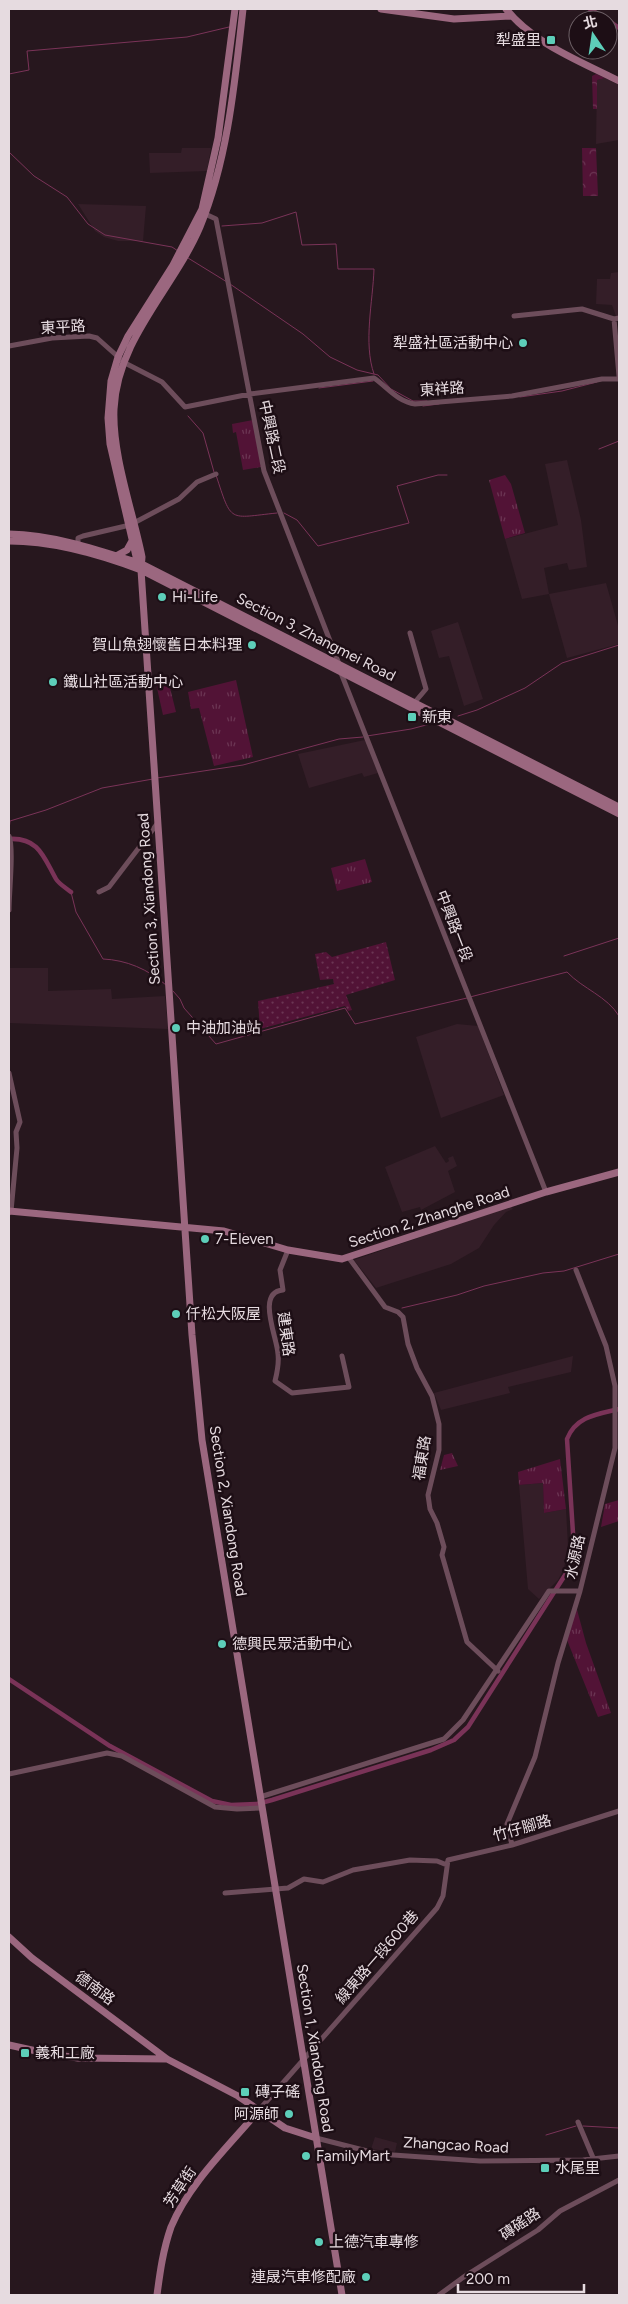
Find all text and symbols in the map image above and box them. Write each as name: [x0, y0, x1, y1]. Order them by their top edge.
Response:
north arrow: [568, 10, 618, 60]
text: 北: [581, 13, 599, 33]
place label: 犁盛里: [496, 31, 541, 49]
marker: 犁盛里: [545, 34, 557, 46]
street label: 東平路: [40, 317, 86, 337]
place label: 犁盛社區活動中心: [393, 334, 513, 352]
marker: 犁盛社區活動中心: [517, 337, 529, 349]
street label: 東祥路: [419, 378, 465, 400]
street label: 中興路二段: [255, 398, 289, 476]
place label: Hi-Life: [172, 588, 218, 606]
street label: Section 3, Zhangmei Road: [233, 589, 399, 685]
marker: Hi-Life: [156, 591, 168, 603]
place label: 賀山魚翅懷舊日本料理: [92, 636, 242, 654]
marker: 賀山魚翅懷舊日本料理: [246, 639, 258, 651]
place label: 鐵山社區活動中心: [63, 673, 183, 691]
marker: 鐵山社區活動中心: [47, 676, 59, 688]
place label: 新東: [422, 708, 452, 726]
marker: 新東: [406, 711, 418, 723]
street label: Section 3, Xiandong Road: [134, 812, 164, 986]
street label: 中興路一段: [432, 888, 476, 964]
place label: 中油加油站: [186, 1019, 261, 1037]
marker: 中油加油站: [170, 1022, 182, 1034]
street label: Section 2, Zhanghe Road: [346, 1182, 512, 1252]
place label: 7-Eleven: [215, 1230, 274, 1248]
marker: 7-Eleven: [199, 1233, 211, 1245]
place label: 仟松大阪屋: [186, 1305, 261, 1323]
marker: 仟松大阪屋: [170, 1308, 182, 1320]
street label: 建東路: [274, 1310, 298, 1358]
street label: Section 2, Xiandong Road: [206, 1424, 250, 1598]
street label: 福東路: [410, 1434, 434, 1482]
street label: 水源路: [562, 1533, 588, 1581]
place label: 德興民眾活動中心: [232, 1635, 352, 1653]
marker: 德興民眾活動中心: [216, 1638, 228, 1650]
street label: 竹仔腳路: [491, 1811, 553, 1845]
street label: 線東路一段600巷: [332, 1907, 422, 2007]
street label: Section 1, Xiandong Road: [293, 1962, 337, 2134]
street label: 德南路: [72, 1967, 118, 2009]
place label: 義和工廠: [35, 2044, 95, 2062]
marker: 義和工廠: [19, 2047, 31, 2059]
place label: 磚子磘: [255, 2083, 300, 2101]
marker: 磚子磘: [239, 2086, 251, 2098]
place label: 阿源師: [234, 2105, 279, 2123]
marker: 阿源師: [283, 2108, 295, 2120]
street label: Zhangcao Road: [403, 2133, 509, 2157]
place label: FamilyMart: [316, 2147, 391, 2165]
marker: FamilyMart: [300, 2150, 312, 2162]
place label: 水尾里: [555, 2159, 600, 2177]
marker: 水尾里: [539, 2162, 551, 2174]
street label: 芳草街: [160, 2163, 200, 2211]
street label: 磚磘路: [496, 2204, 544, 2244]
place label: 上德汽車專修: [329, 2233, 419, 2251]
marker: 上德汽車專修: [313, 2236, 325, 2248]
scale bar: [458, 2262, 584, 2294]
place label: 連晟汽車修配廠: [251, 2268, 356, 2286]
text: 200 m: [466, 2270, 510, 2288]
marker: 連晟汽車修配廠: [360, 2271, 372, 2283]

